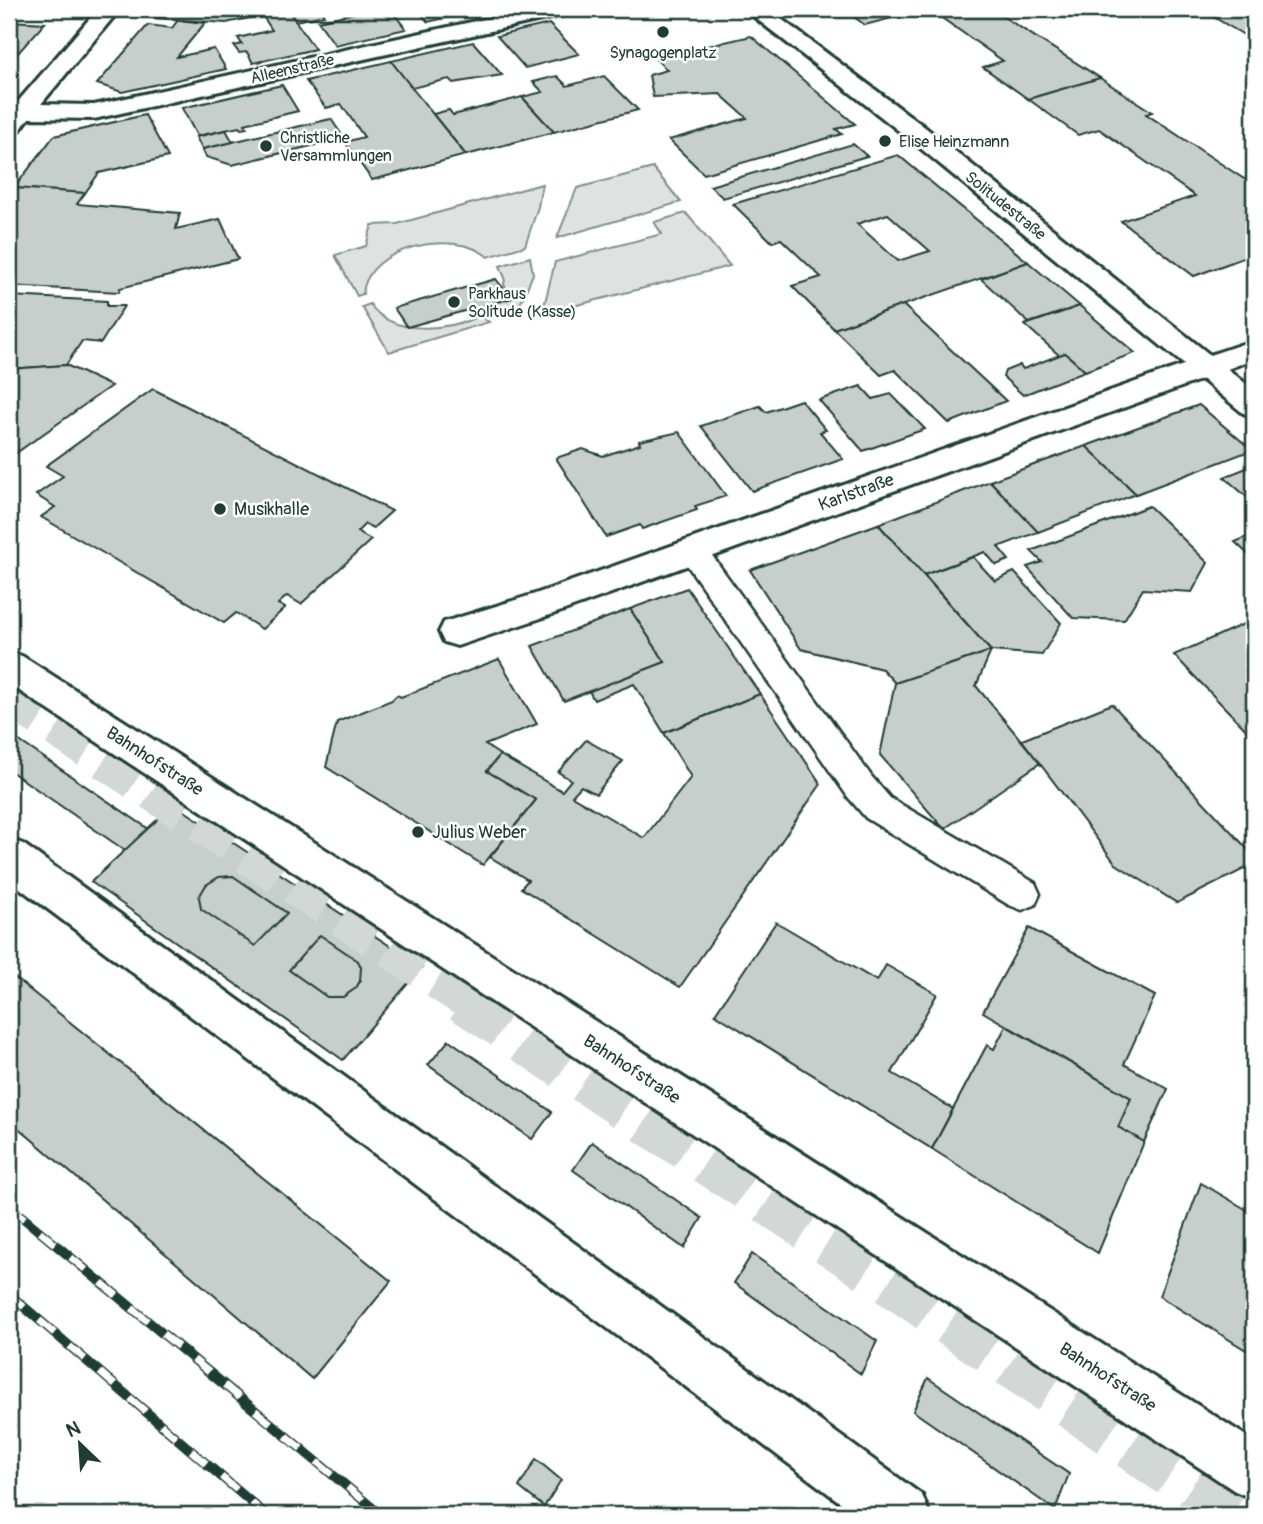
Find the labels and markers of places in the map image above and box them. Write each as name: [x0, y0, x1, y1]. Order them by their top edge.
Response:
marker: Synagogenplatz: [655, 24, 671, 40]
place label: Synagogenplatz: [609, 43, 717, 63]
place label: Christliche Versammlungen: [280, 128, 392, 166]
place label: Elise Heinzmann: [899, 132, 1009, 152]
marker: Elise Heinzmann: [877, 133, 893, 149]
marker: Christliche Versammlungen: [258, 138, 274, 154]
place label: Parkhaus Solitude (Kasse): [468, 284, 576, 322]
marker: Parkhaus Solitude (Kasse): [446, 294, 462, 310]
place label: Musikhalle: [234, 498, 309, 521]
marker: Musikhalle: [212, 501, 228, 517]
place label: Julius Weber: [432, 821, 527, 844]
marker: Julius Weber: [410, 824, 426, 840]

